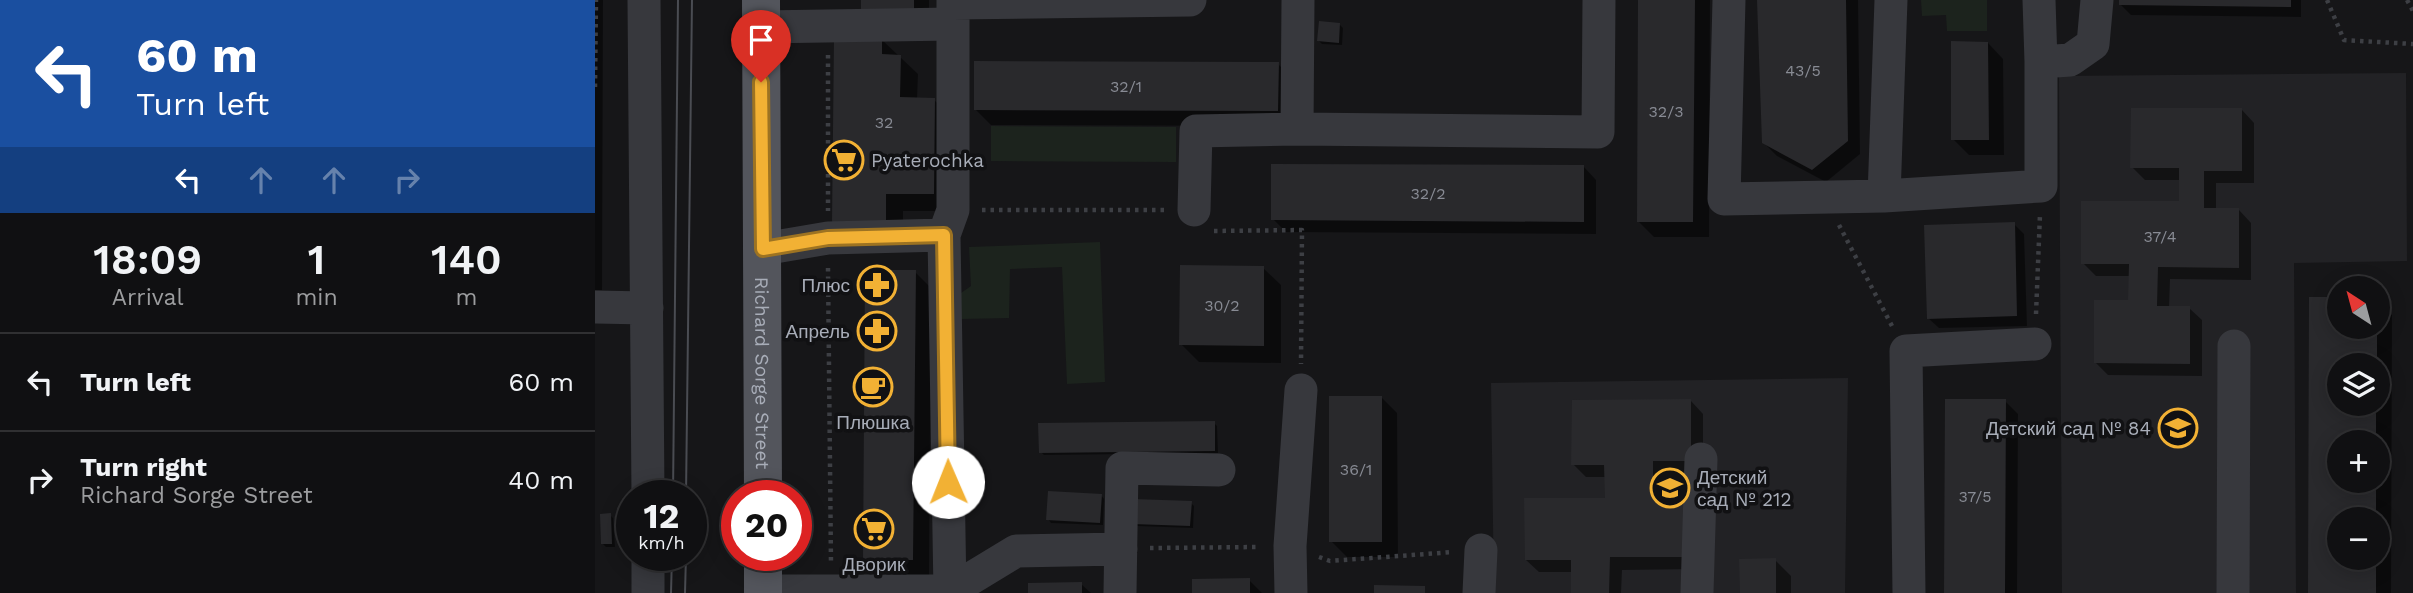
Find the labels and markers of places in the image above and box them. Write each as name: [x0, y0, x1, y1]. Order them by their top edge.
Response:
pin: [731, 10, 791, 82]
supermarket icon: Pyaterochka: [823, 139, 865, 181]
place label: Pyaterochka: [871, 149, 984, 172]
pharmacy icon: Плюс: [856, 264, 898, 306]
place label: Плюс: [802, 274, 850, 297]
pharmacy icon: Апрель: [856, 310, 898, 352]
place label: Апрель: [786, 320, 850, 343]
cafe icon: Плюшка: [852, 366, 894, 408]
school or university icon: Детский сад № 84: [2157, 407, 2199, 449]
place label: Плюшка: [836, 411, 910, 434]
place label: Детский сад № 84: [1986, 417, 2151, 440]
place label: Детский сад № 212: [1697, 466, 1791, 511]
school or university icon: Детский сад № 212: [1649, 467, 1691, 509]
supermarket icon: Дворик: [853, 508, 895, 550]
place label: Дворик: [843, 553, 906, 576]

